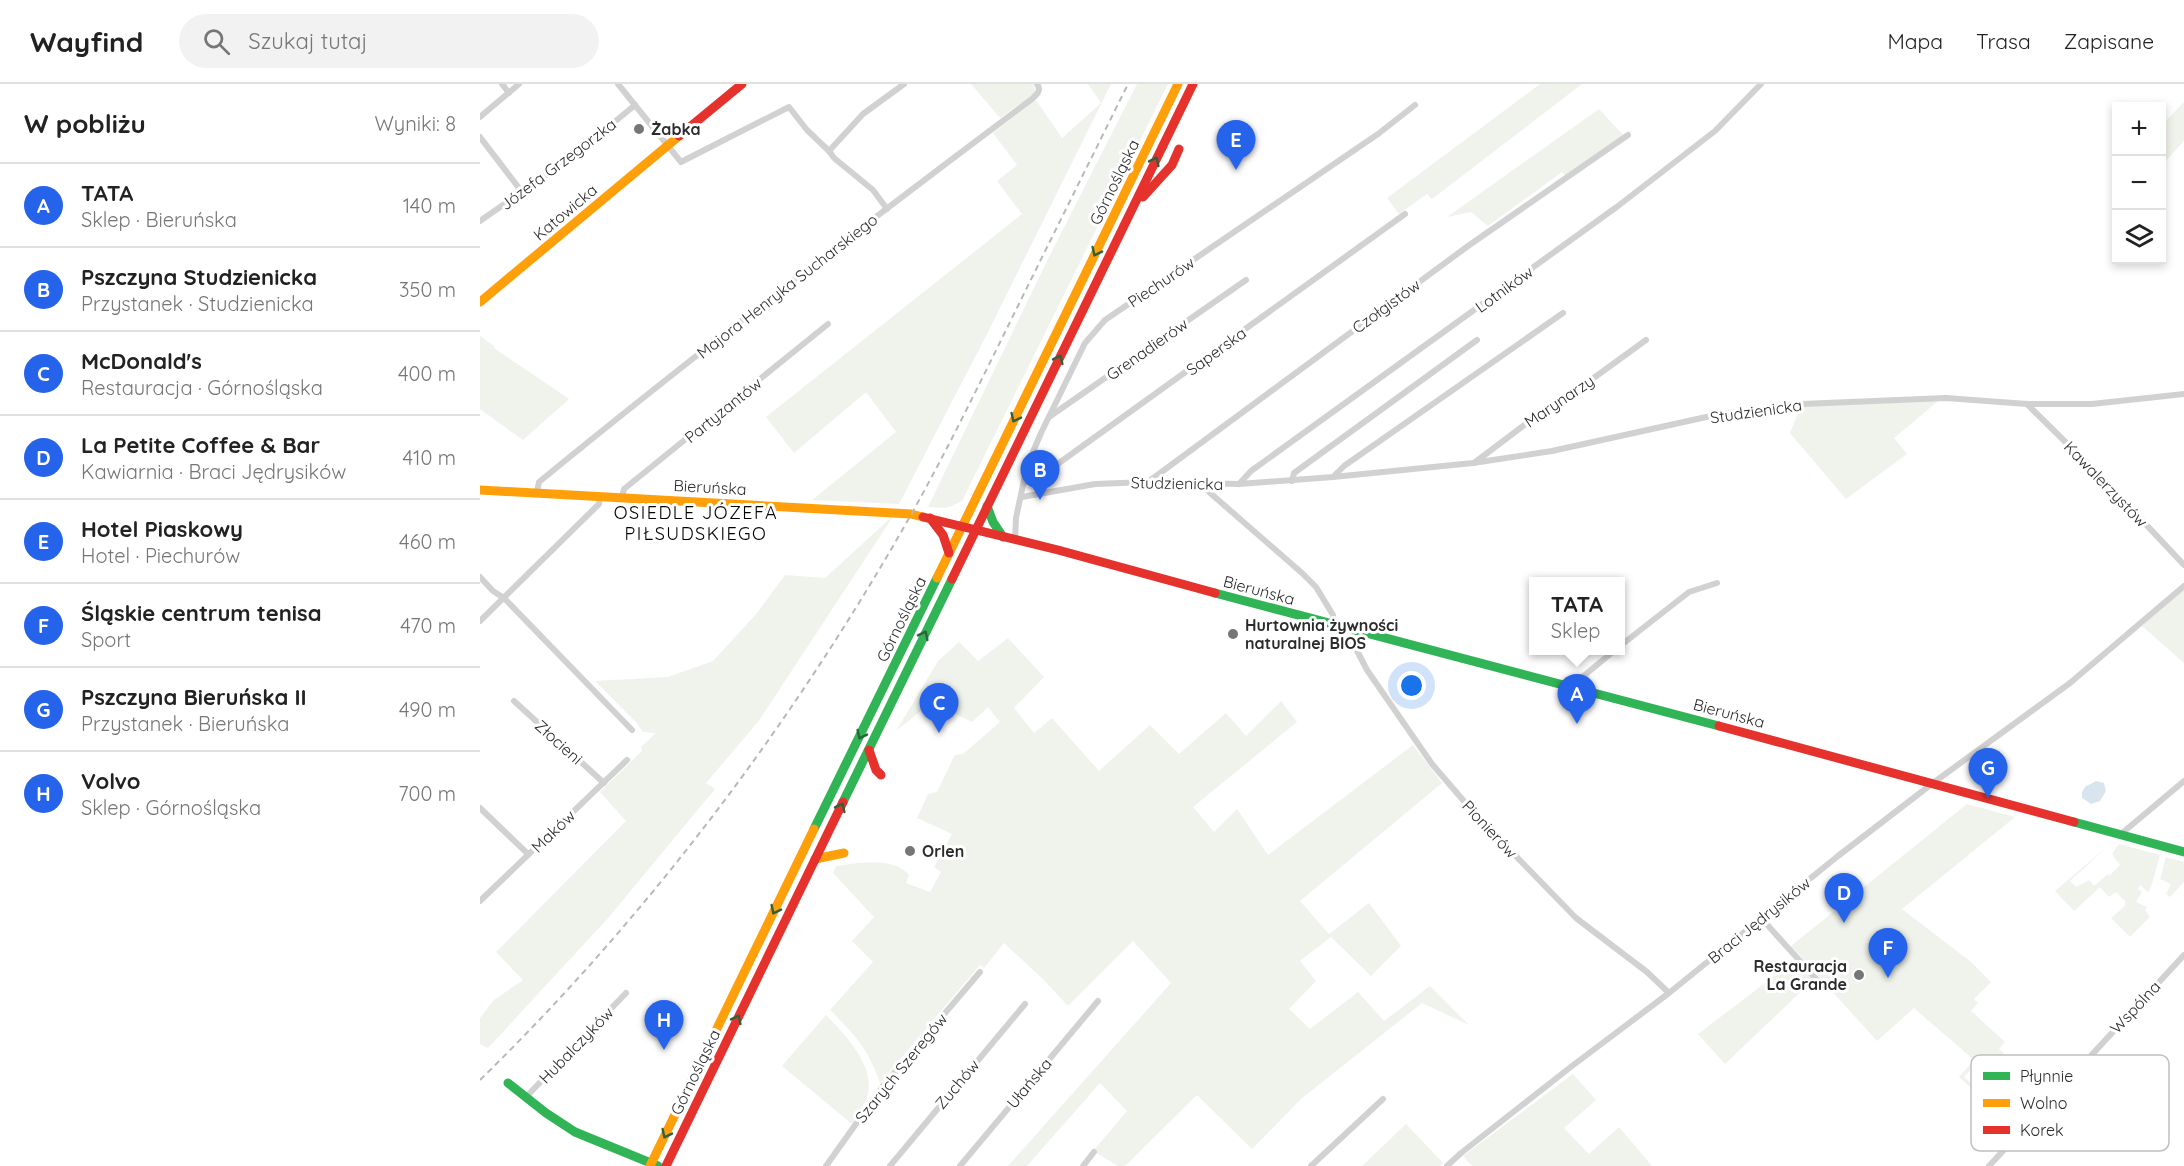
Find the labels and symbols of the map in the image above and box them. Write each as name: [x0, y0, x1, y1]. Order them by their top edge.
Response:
street label: Józefa Grzegorzka: [496, 114, 620, 214]
place label: Żabka: [651, 119, 701, 139]
pin: E: [1216, 120, 1256, 170]
marker: Żabka: [632, 122, 646, 136]
street label: Górnośląska: [1085, 136, 1143, 228]
one-way arrow: [1148, 156, 1159, 167]
street label: Katowicka: [529, 179, 601, 245]
street label: Majora Henryka Sucharskiego: [693, 209, 881, 363]
one-way arrow: [1091, 246, 1103, 257]
street label: Piechurów: [1124, 252, 1198, 312]
street label: Lotników: [1471, 261, 1537, 317]
street label: Czołgistów: [1348, 275, 1424, 337]
street label: Grenadierów: [1102, 314, 1192, 384]
street label: Saperska: [1182, 323, 1250, 379]
one-way arrow: [1051, 354, 1063, 365]
street label: Marynarzy: [1520, 370, 1598, 432]
street label: Partyzantów: [680, 373, 766, 447]
street label: Studzienicka: [1709, 395, 1803, 427]
one-way arrow: [1011, 411, 1022, 422]
street label: Kawalerzystów: [2060, 437, 2152, 531]
pin: B: [1020, 450, 1060, 500]
street label: Studzienicka: [1131, 472, 1223, 494]
street label: Bieruńska: [673, 475, 747, 499]
district label: OSIEDLE JÓZEFA PIŁSUDSKIEGO: [614, 501, 778, 545]
street label: Bieruńska: [1221, 571, 1297, 609]
street label: Górnośląska: [872, 573, 930, 665]
place label: Hurtownia żywności naturalnej BIOS: [1245, 615, 1398, 653]
marker: Hurtownia żywności naturalnej BIOS: [1226, 627, 1240, 641]
one-way arrow: [917, 631, 929, 642]
your location: [1397, 671, 1426, 700]
pin: A: [1558, 674, 1596, 724]
pin: C: [920, 684, 958, 733]
street label: Bieruńska: [1691, 694, 1767, 732]
street label: Złocieni: [531, 715, 587, 769]
one-way arrow: [857, 728, 869, 739]
pin: G: [1968, 748, 2008, 798]
street label: Pionierów: [1458, 796, 1522, 862]
one-way arrow: [833, 802, 845, 813]
street label: Maków: [527, 805, 579, 857]
place label: Orlen: [922, 841, 964, 861]
marker: Orlen: [903, 844, 917, 858]
street label: Braci Jędrysików: [1704, 872, 1814, 968]
pin: D: [1824, 874, 1864, 923]
one-way arrow: [771, 903, 783, 914]
pin: F: [1868, 928, 1908, 978]
place label: Restauracja La Grande: [1754, 956, 1847, 994]
marker: Restauracja La Grande: [1852, 968, 1866, 982]
street label: Wspólna: [2106, 976, 2164, 1038]
pin: H: [644, 1000, 684, 1050]
street label: Hubalczyków: [534, 1003, 618, 1087]
street label: Szarych Szeregów: [851, 1009, 951, 1127]
one-way arrow: [730, 1014, 742, 1025]
street label: Górnośląska: [666, 1026, 724, 1118]
street label: Ułańska: [1002, 1054, 1056, 1112]
street label: Zuchów: [931, 1055, 983, 1113]
legend: [1971, 1055, 2169, 1151]
text: Płynnie: [2020, 1066, 2073, 1086]
text: Wolno: [2020, 1093, 2067, 1113]
text: Korek: [2020, 1120, 2064, 1140]
one-way arrow: [661, 1128, 673, 1139]

